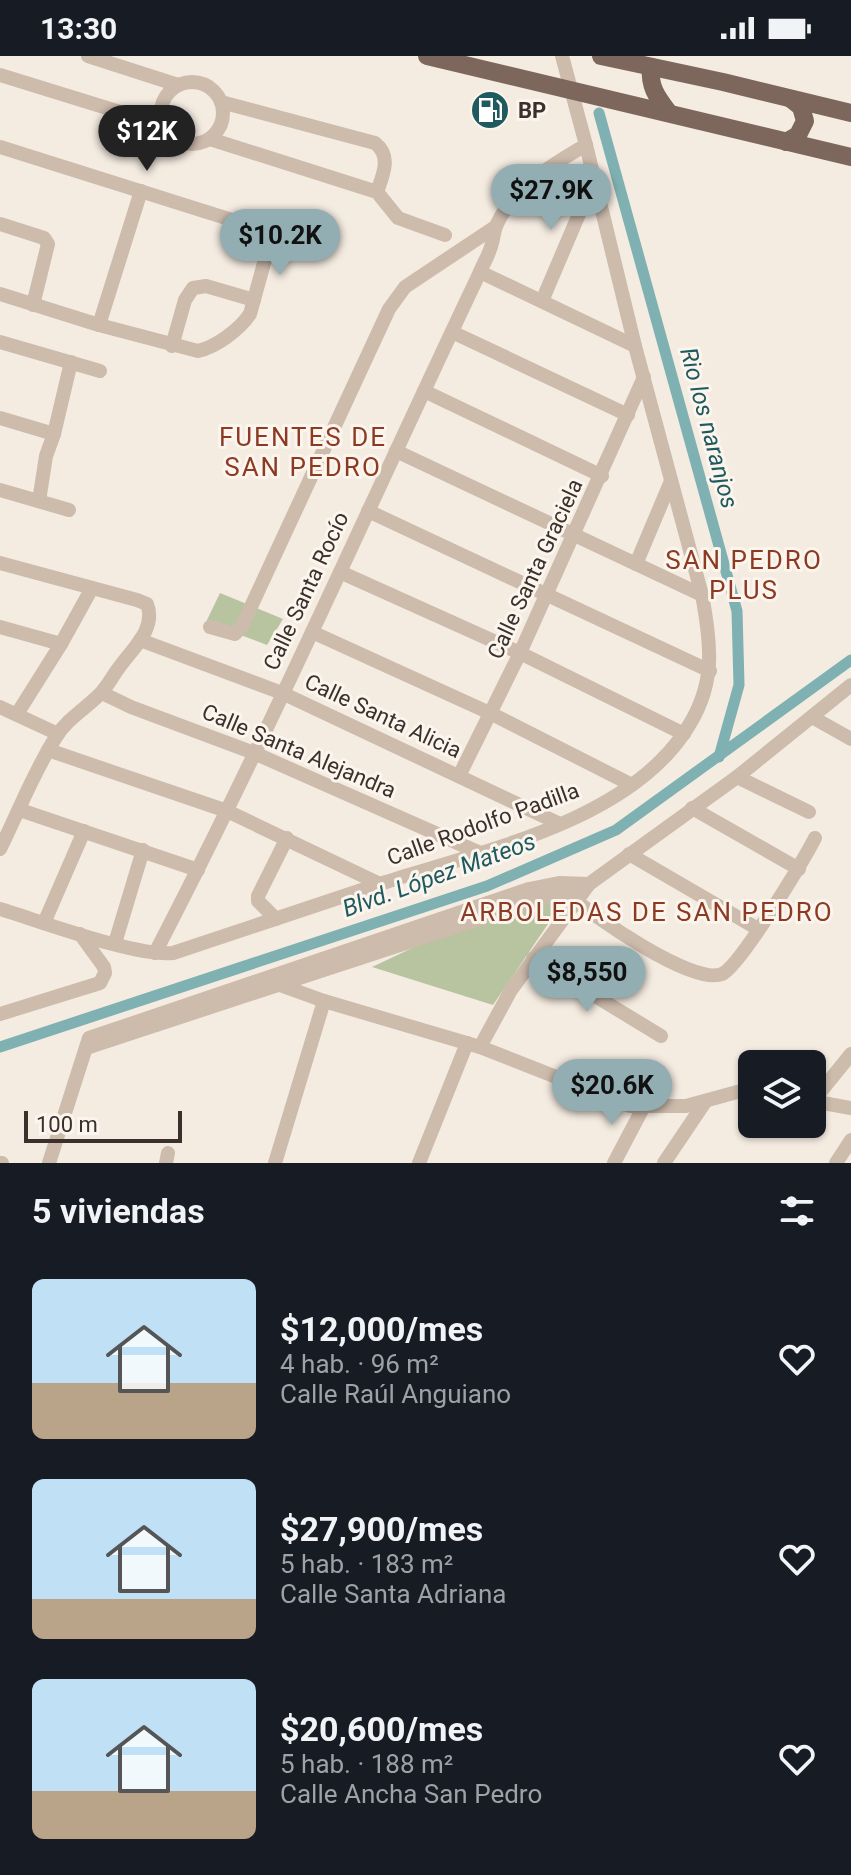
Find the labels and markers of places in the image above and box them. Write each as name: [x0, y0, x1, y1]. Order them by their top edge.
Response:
fuel station icon: BP: [469, 89, 511, 131]
place label: BP: [518, 98, 546, 123]
pin: $12K: [100, 105, 194, 173]
pin: $27.9K: [486, 164, 616, 232]
pin: $10.2K: [215, 209, 345, 277]
pin: $8,550: [522, 946, 652, 1014]
pin: $20.6K: [547, 1059, 677, 1127]

